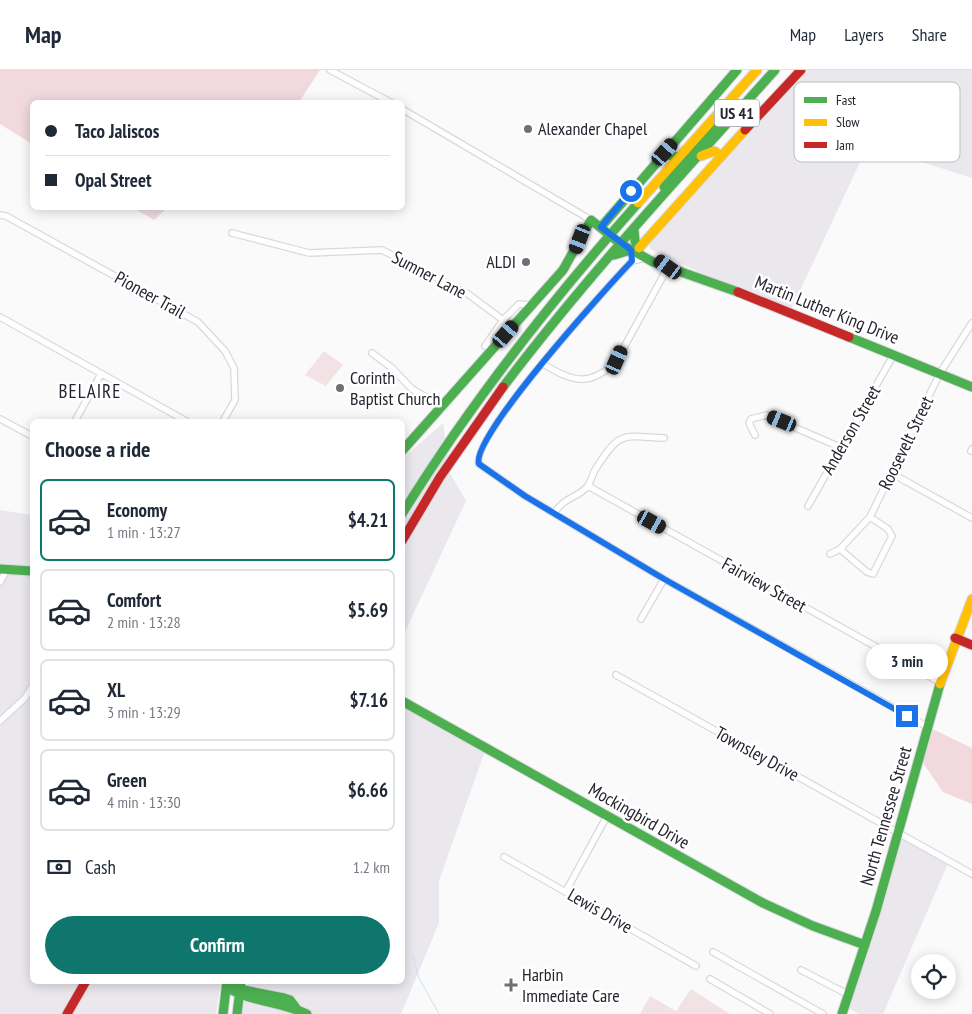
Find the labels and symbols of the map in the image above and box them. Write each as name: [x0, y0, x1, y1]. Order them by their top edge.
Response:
legend: [794, 82, 960, 162]
text: Fast: [836, 91, 856, 109]
road number: US 41: [714, 99, 760, 126]
text: Slow: [836, 113, 860, 131]
place label: Alexander Chapel: [538, 117, 648, 140]
marker: Alexander Chapel: [522, 123, 534, 135]
car: [649, 136, 680, 168]
text: Jam: [835, 136, 854, 154]
route start: [620, 180, 642, 202]
car: [567, 222, 592, 256]
street label: Sumner Lane: [388, 245, 470, 304]
place label: ALDI: [486, 250, 516, 273]
car: [651, 252, 684, 282]
marker: ALDI: [520, 256, 532, 268]
street label: Pioneer Trail: [111, 266, 190, 324]
street label: Martin Luther King Drive: [752, 270, 903, 349]
car: [490, 318, 521, 350]
car: [604, 343, 629, 377]
place label: Corinth Baptist Church: [350, 366, 440, 410]
district label: BELAIRE: [59, 379, 121, 403]
street label: Anderson Street: [816, 381, 885, 479]
marker: Corinth Baptist Church: [334, 382, 346, 394]
street label: Roosevelt Street: [873, 392, 938, 493]
car: [765, 408, 798, 434]
car: [635, 508, 668, 536]
street label: Fairview Street: [718, 552, 811, 617]
callout: 3 min: [866, 644, 948, 678]
route end: [896, 705, 918, 727]
street label: Townsley Drive: [711, 721, 803, 786]
street label: North Tennessee Street: [855, 743, 916, 888]
street label: Mockingbird Drive: [584, 777, 694, 854]
street label: Lewis Drive: [564, 883, 637, 938]
place label: Harbin Immediate Care: [522, 963, 620, 1007]
marker: Harbin Immediate Care: [504, 978, 518, 992]

